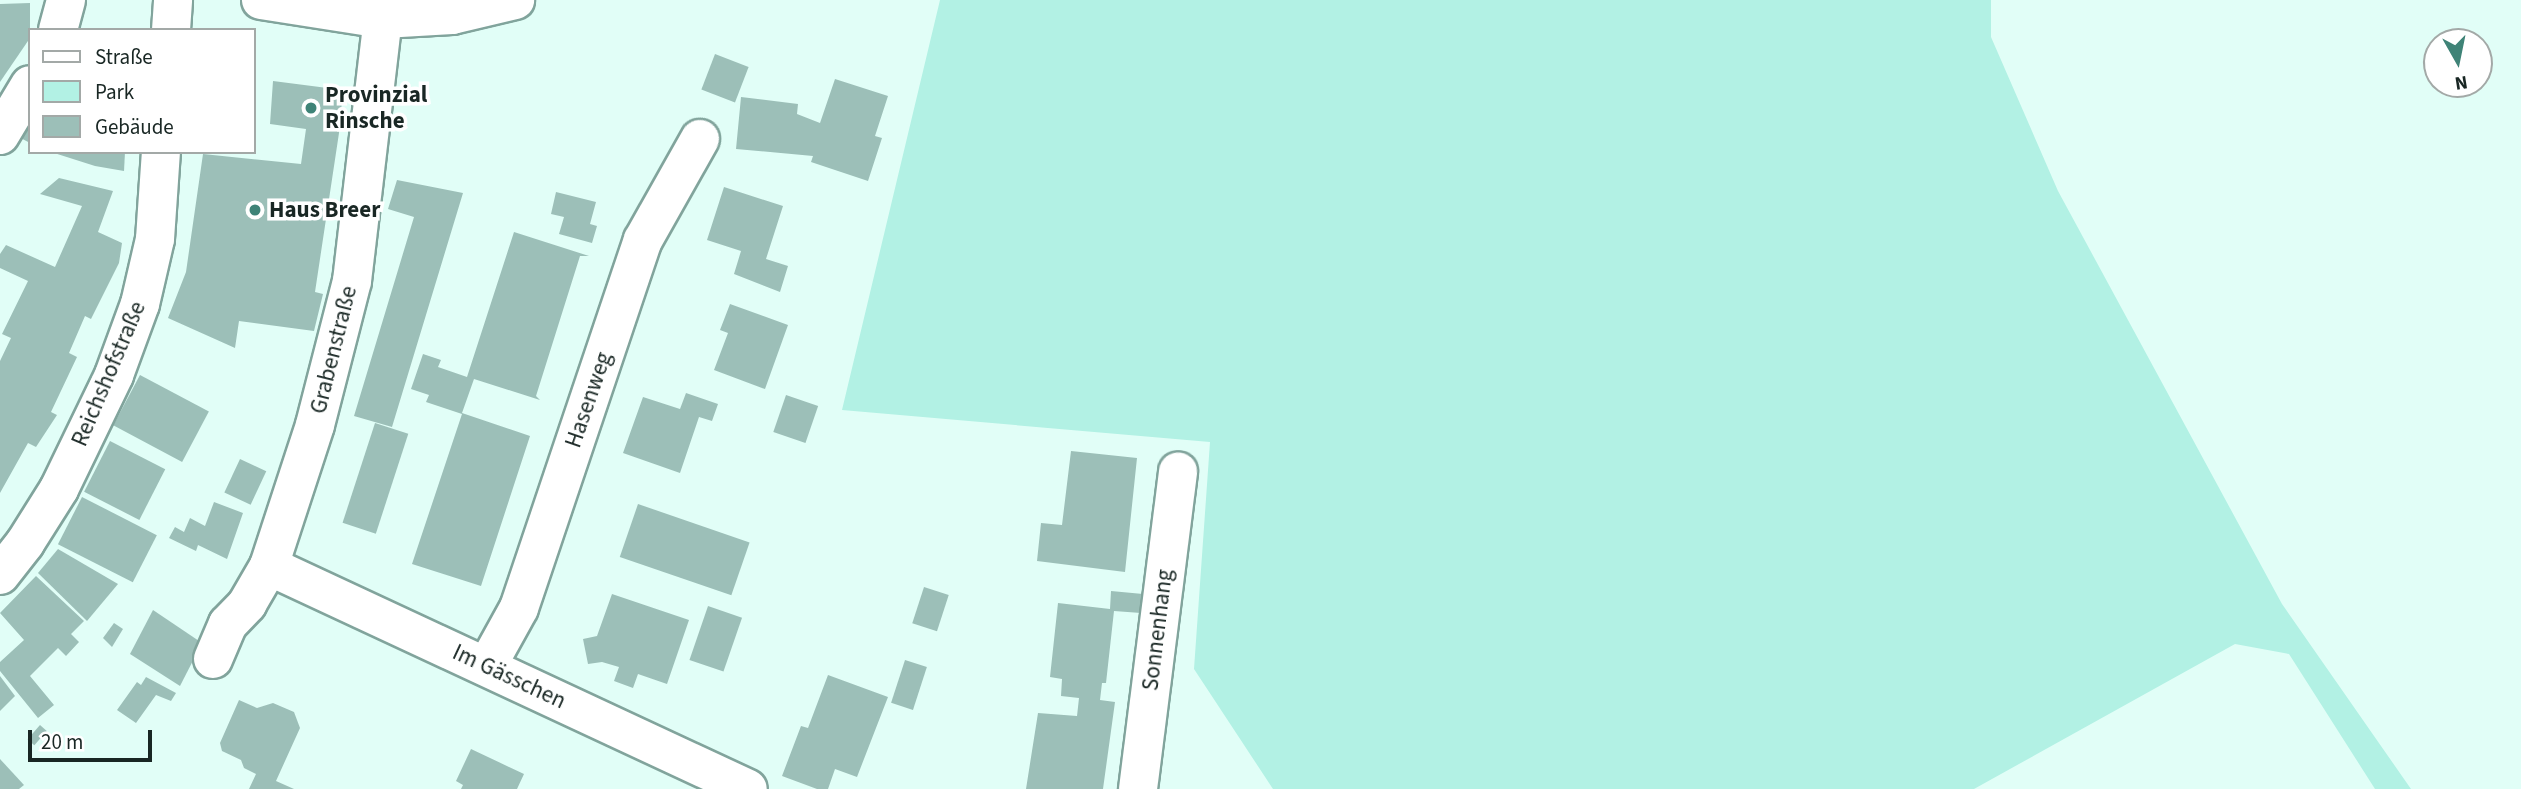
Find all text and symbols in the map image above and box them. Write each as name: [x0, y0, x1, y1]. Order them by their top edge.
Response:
legend: [28, 28, 256, 154]
north arrow: [2423, 28, 2493, 98]
text: Straße: [95, 42, 153, 72]
text: N: [2453, 68, 2469, 97]
text: Park: [95, 77, 134, 107]
place label: Provinzial Rinsche: [325, 81, 427, 135]
marker: Provinzial Rinsche: [303, 100, 319, 116]
text: Gebäude: [95, 112, 174, 142]
place label: Haus Breer: [269, 196, 380, 224]
marker: Haus Breer: [247, 202, 263, 218]
street label: Grabenstraße: [305, 283, 363, 417]
street label: Reichshofstraße: [66, 297, 152, 451]
street label: Hasenweg: [560, 348, 618, 452]
street label: Sonnenhang: [1137, 568, 1179, 692]
street label: Im Gässchen: [448, 639, 570, 715]
scale bar: [32, 716, 156, 760]
text: 20 m: [41, 727, 83, 757]

